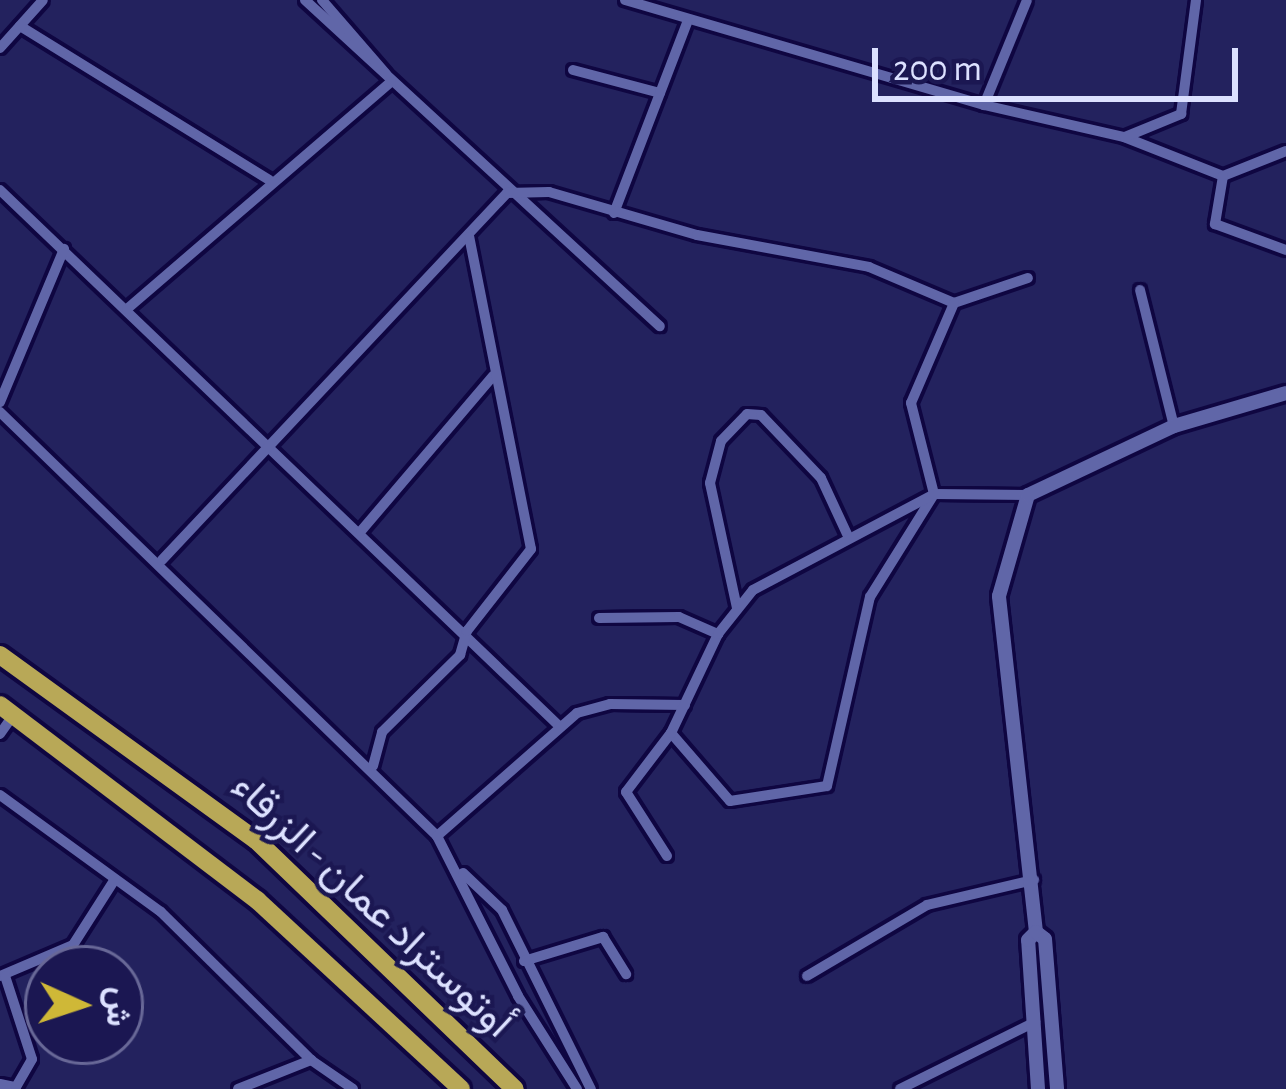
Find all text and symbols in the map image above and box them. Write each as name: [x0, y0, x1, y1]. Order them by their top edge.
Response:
scale bar: [878, 24, 1244, 98]
text: 200 m: [893, 51, 982, 87]
street label: أوتوستراد عمان - الزرقاء: [221, 762, 523, 1048]
north arrow: [24, 945, 144, 1065]
text: ش: [100, 986, 135, 1027]

